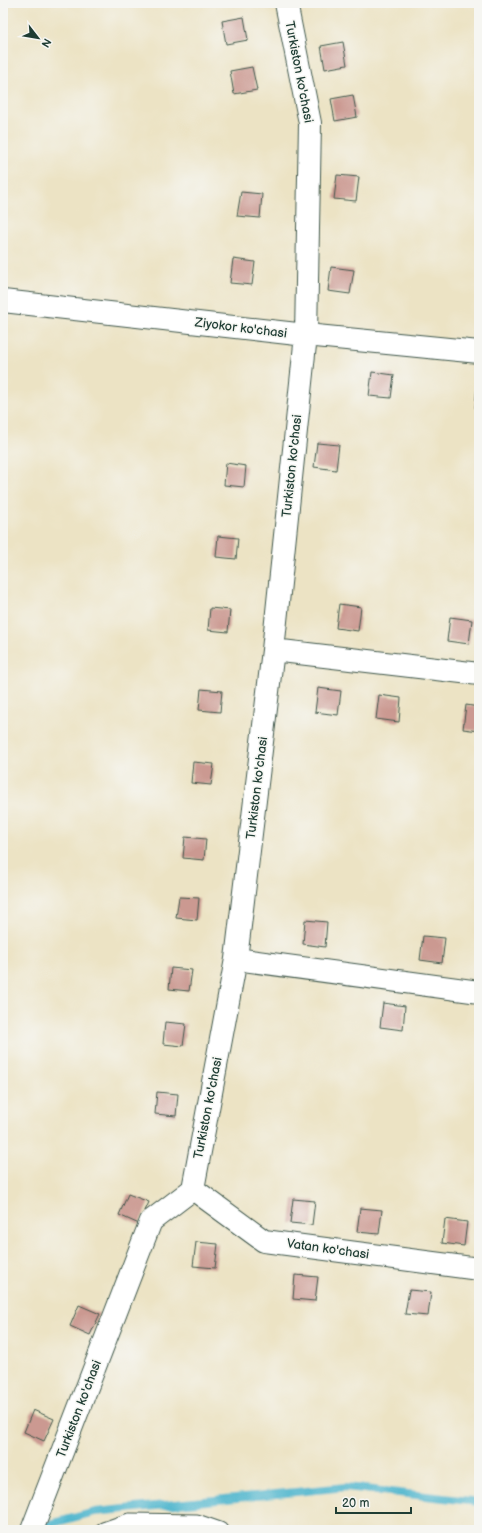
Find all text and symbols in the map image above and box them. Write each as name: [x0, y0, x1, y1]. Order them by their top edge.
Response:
north arrow: [18, 18, 58, 58]
street label: Turkiston ko'chasi: [281, 20, 317, 124]
text: N: [38, 36, 54, 50]
street label: Ziyokor ko'chasi: [193, 314, 288, 342]
street label: Turkiston ko'chasi: [279, 414, 305, 518]
street label: Turkiston ko'chasi: [243, 736, 271, 840]
street label: Turkiston ko'chasi: [190, 1056, 226, 1160]
street label: Vatan ko'chasi: [286, 1235, 370, 1263]
street label: Turkiston ko'chasi: [53, 1358, 105, 1460]
scale bar: [336, 1489, 411, 1515]
text: 20 m: [342, 1496, 369, 1511]

